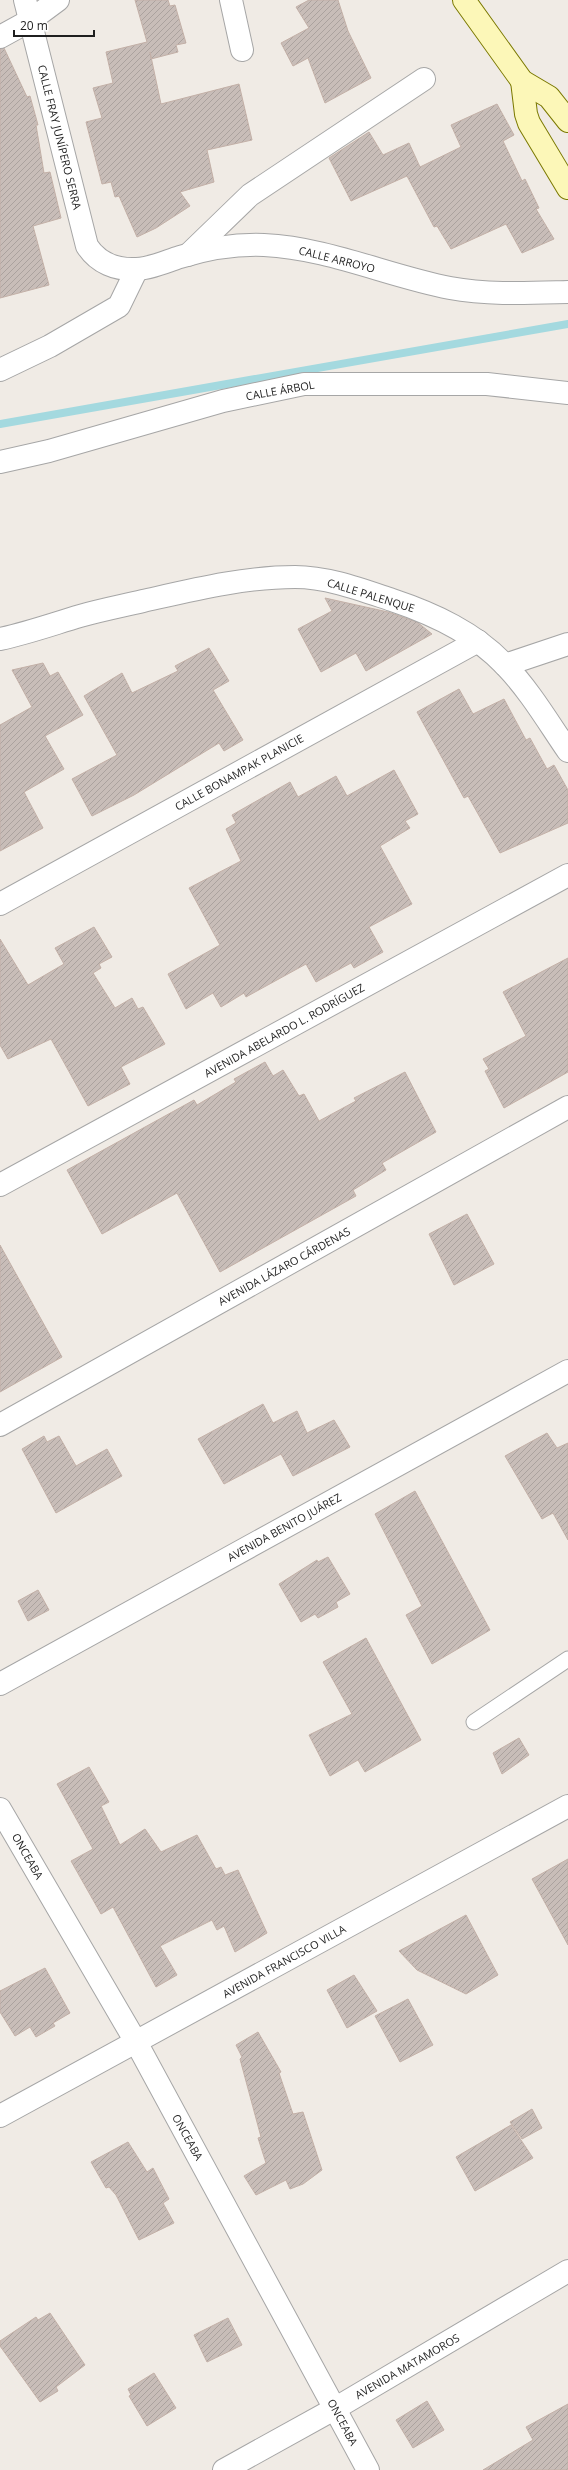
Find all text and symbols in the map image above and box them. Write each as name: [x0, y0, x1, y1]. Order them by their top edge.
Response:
scale bar: [14, 12, 94, 38]
text: 20 m: [20, 17, 48, 34]
street label: CALLE FRAY JUNÍPERO SERRA: [35, 63, 85, 211]
street label: CALLE ARROYO: [297, 242, 377, 276]
street label: CALLE ÁRBOL: [244, 377, 316, 403]
street label: CALLE PALENQUE: [325, 575, 417, 615]
street label: CALLE BONAMPAK PLANICIE: [172, 730, 306, 814]
street label: AVENIDA ABELARDO L. RODRÍGUEZ: [201, 980, 367, 1080]
street label: AVENIDA LÁZARO CÁRDENAS: [215, 1223, 353, 1309]
street label: AVENIDA BENITO JUÁREZ: [224, 1489, 344, 1565]
street label: ONCEABA: [9, 1830, 47, 1882]
street label: AVENIDA FRANCISCO VILLA: [220, 1921, 348, 2001]
street label: ONCEABA: [169, 2111, 207, 2163]
street label: AVENIDA MATAMOROS: [352, 2330, 462, 2402]
street label: ONCEABA: [324, 2396, 362, 2448]

